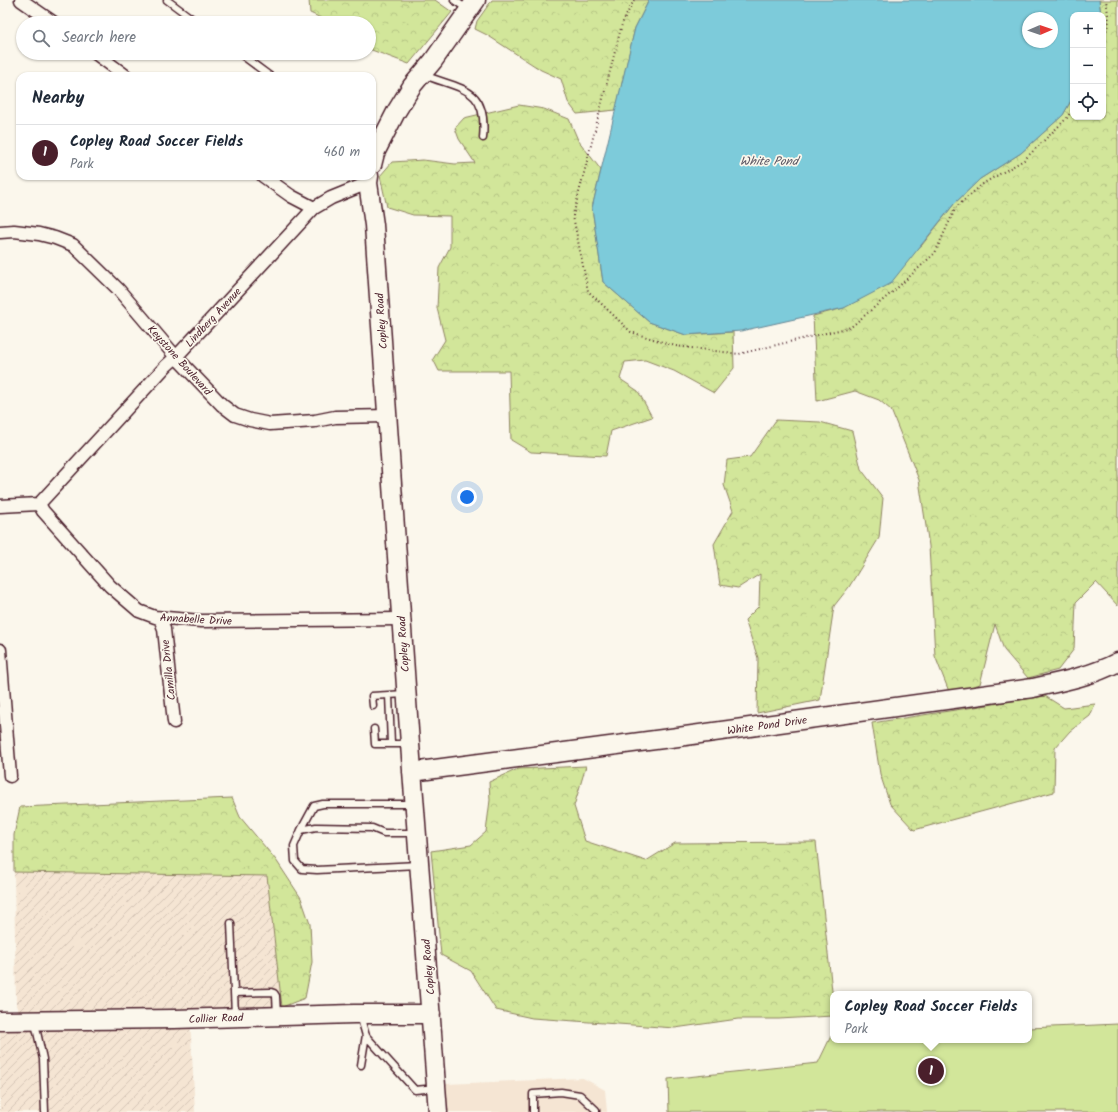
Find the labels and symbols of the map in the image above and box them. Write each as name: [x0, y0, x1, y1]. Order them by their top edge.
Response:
north arrow: [1022, 12, 1058, 48]
water label: White Pond: [740, 152, 801, 171]
street label: Lindberg Avenue: [181, 284, 246, 352]
street label: Copley Road: [371, 292, 393, 350]
street label: Keystone Boulevard: [143, 321, 216, 400]
your location: [457, 487, 477, 507]
street label: Annabelle Drive: [160, 609, 232, 631]
street label: Copley Road: [393, 615, 415, 673]
street label: Camilla Drive: [157, 639, 181, 701]
street label: White Pond Drive: [726, 711, 808, 740]
street label: Copley Road: [418, 938, 440, 996]
street label: Collier Road: [188, 1009, 244, 1029]
pin: 1: [918, 1056, 944, 1086]

